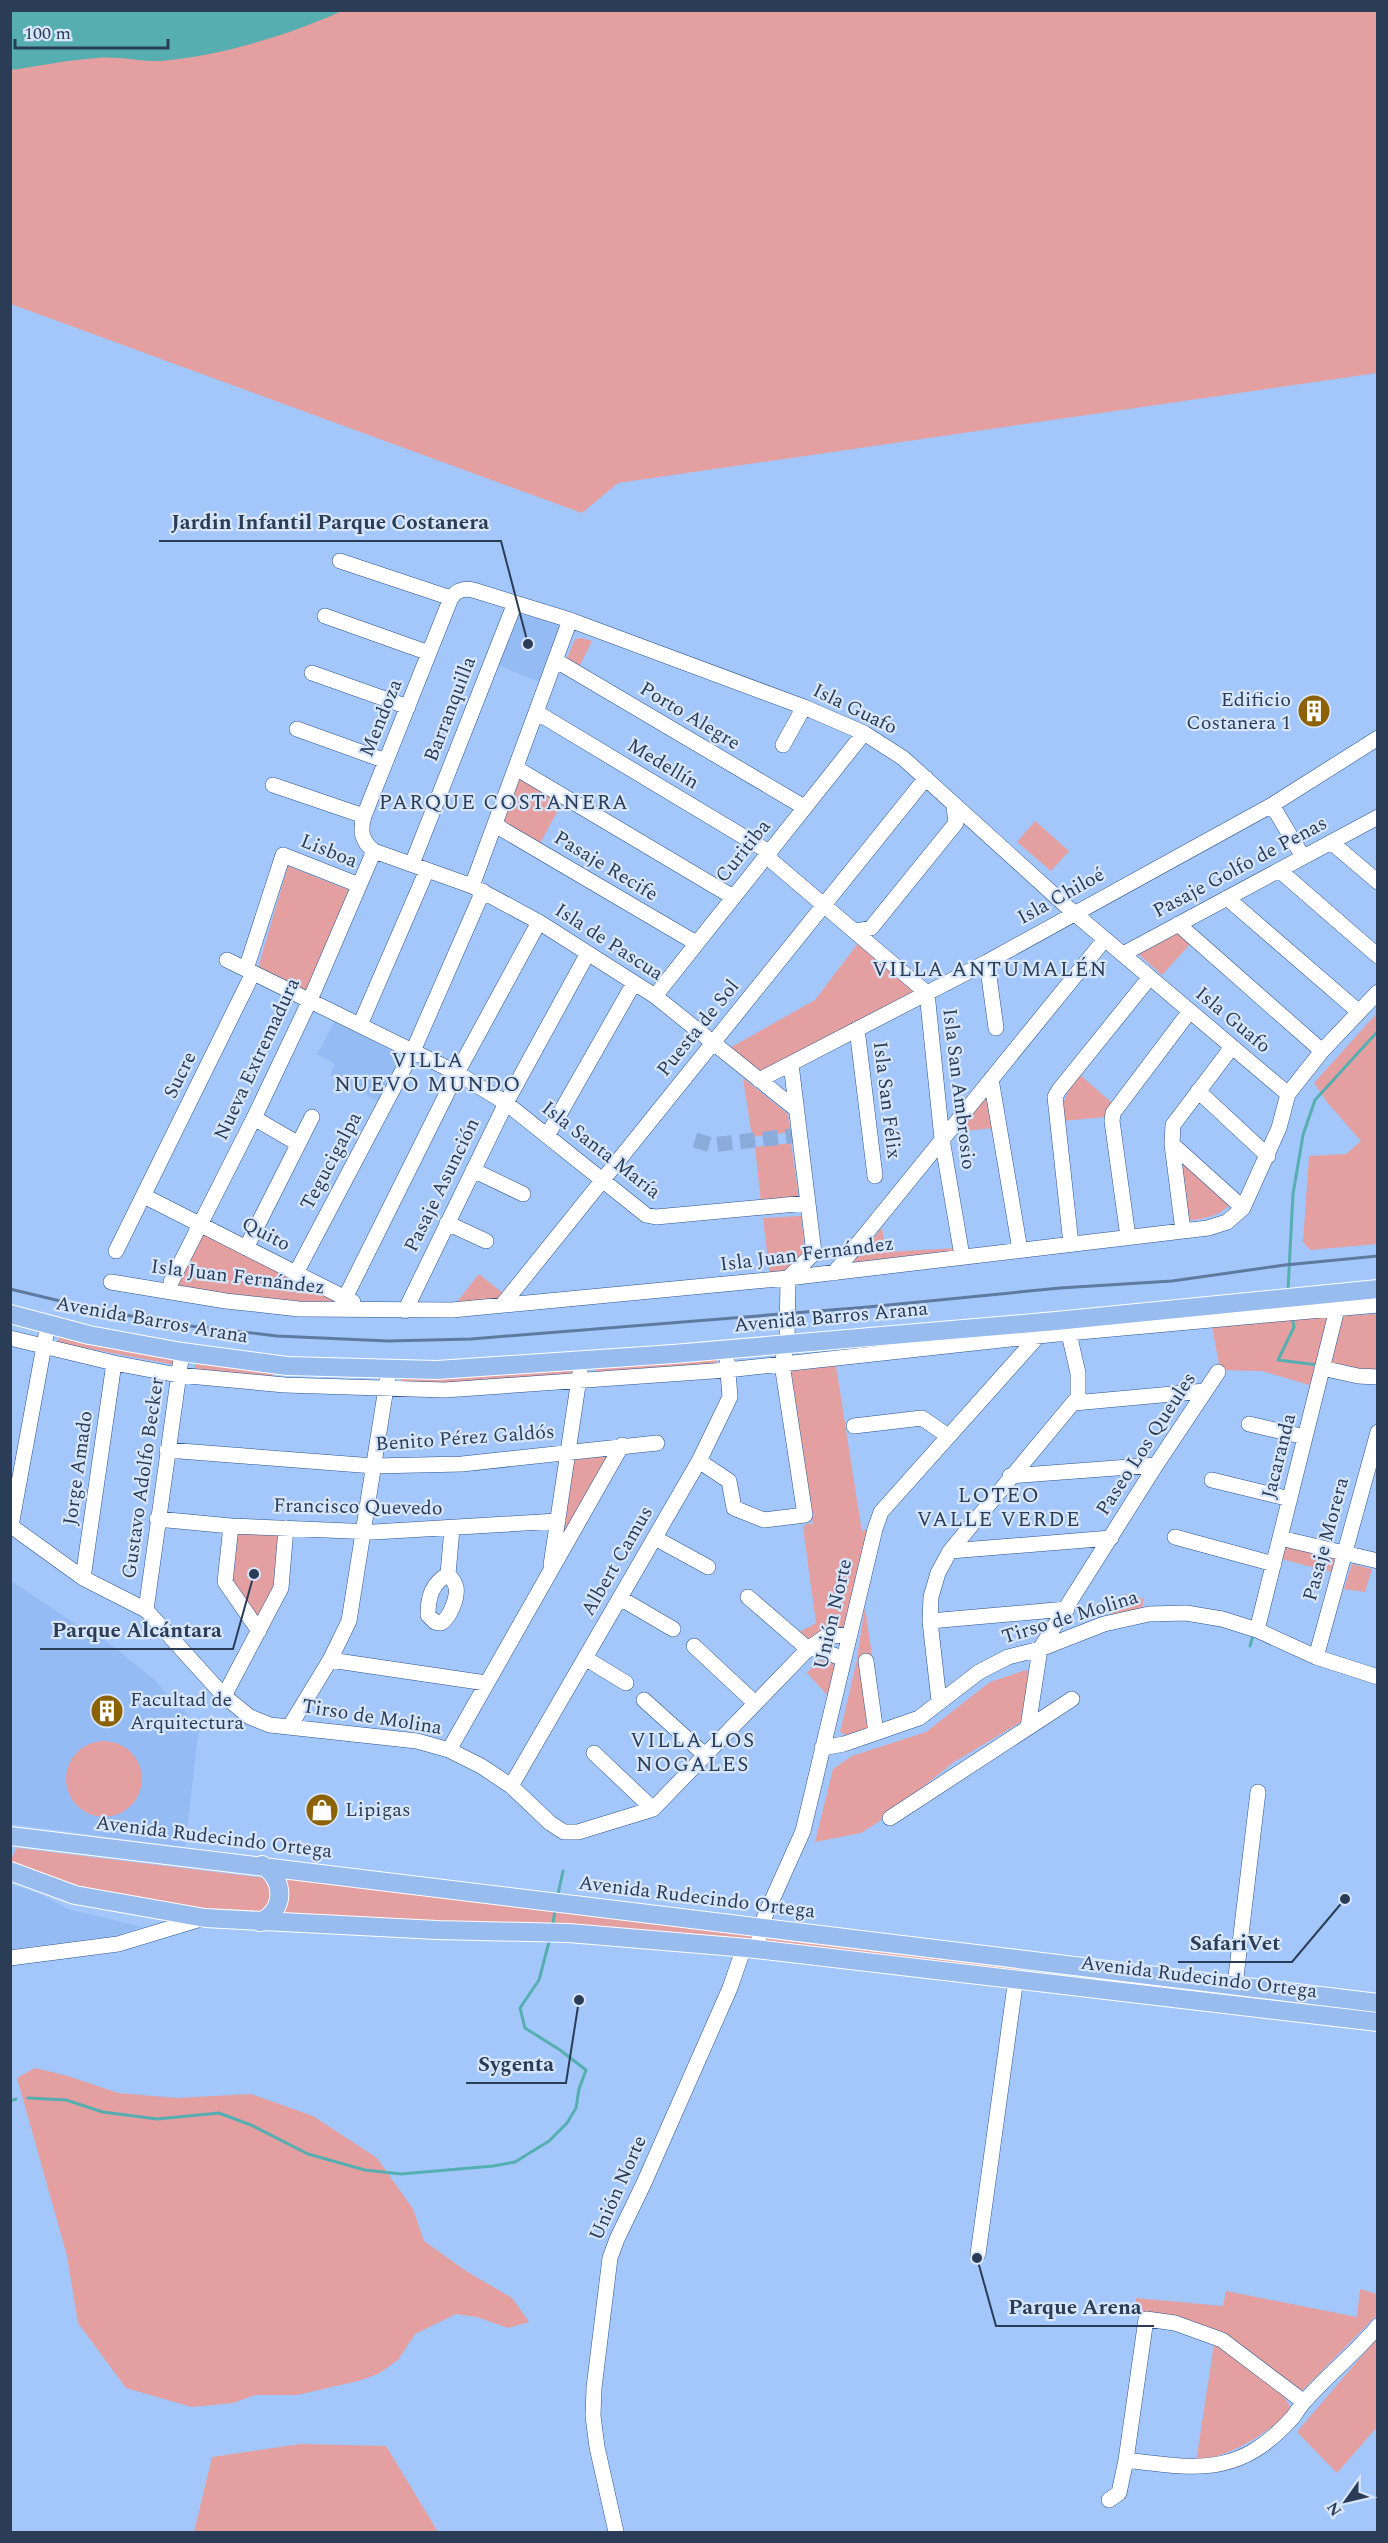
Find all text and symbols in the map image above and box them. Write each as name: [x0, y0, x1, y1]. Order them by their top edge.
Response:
scale bar: [15, 12, 168, 50]
text: 100 m: [24, 20, 71, 47]
callout: Jardin Infantil Parque Costanera: [159, 502, 501, 541]
text: Jardin Infantil Parque Costanera: [171, 507, 489, 539]
street label: Barranquilla: [416, 652, 484, 766]
street label: Mendoza: [352, 674, 410, 761]
street label: Porto Alegre: [634, 674, 746, 758]
street label: Isla Guafo: [808, 676, 902, 742]
place label: Edificio Costanera 1: [1186, 685, 1291, 738]
building icon: Edificio Costanera 1: [1296, 693, 1332, 729]
street label: Medellín: [621, 731, 705, 797]
district label: PARQUE COSTANERA: [379, 787, 629, 819]
street label: Pasaje Golfo de Penas: [1147, 808, 1333, 926]
street label: Curitiba: [708, 813, 778, 889]
street label: Pasaje Recife: [548, 823, 664, 909]
street label: Lisboa: [296, 826, 362, 876]
street label: Isla Chiloé: [1012, 859, 1110, 932]
street label: Isla de Pascua: [549, 896, 669, 989]
district label: VILLA ANTUMALÉN: [872, 954, 1108, 986]
street label: Nueva Extremadura: [206, 973, 308, 1145]
street label: Puesta de Sol: [649, 973, 747, 1083]
street label: Isla Guafo: [1189, 979, 1277, 1061]
street label: Isla San Ambrosio: [934, 1007, 984, 1171]
street label: Isla San Félix: [865, 1040, 909, 1160]
district label: VILLA NUEVO MUNDO: [334, 1045, 522, 1101]
street label: Sucre: [156, 1046, 204, 1104]
street label: Isla Santa María: [535, 1094, 667, 1206]
street label: Tegucigalpa: [292, 1106, 370, 1216]
street label: Pasaje Asunción: [396, 1113, 488, 1257]
street label: Quito: [236, 1209, 296, 1259]
street label: Isla Juan Fernández: [718, 1228, 896, 1280]
street label: Isla Juan Fernández: [149, 1251, 327, 1303]
street label: Avenida Barros Arana: [53, 1288, 251, 1352]
street label: Avenida Barros Arana: [733, 1294, 930, 1340]
street label: Paseo Los Queules: [1088, 1366, 1204, 1522]
street label: Gustavo Adolfo Becker: [114, 1375, 172, 1581]
street label: Jorge Amado: [55, 1409, 101, 1527]
street label: Jacaranda: [1254, 1410, 1304, 1502]
street label: Benito Pérez Galdós: [374, 1417, 556, 1459]
street label: Pasaje Morera: [1295, 1474, 1357, 1604]
district label: LOTEO VALLE VERDE: [917, 1480, 1081, 1536]
street label: Francisco Quevedo: [273, 1491, 443, 1523]
street label: Albert Camus: [573, 1500, 661, 1622]
street label: Unión Norte: [806, 1556, 860, 1672]
street label: Tirso de Molina: [998, 1582, 1142, 1652]
callout: Parque Alcántara: [40, 1610, 233, 1649]
text: Parque Alcántara: [52, 1615, 222, 1647]
place label: Facultad de Arquitectura: [130, 1685, 244, 1738]
street label: Tirso de Molina: [300, 1691, 444, 1743]
building icon: Facultad de Arquitectura: [89, 1693, 125, 1729]
district label: VILLA LOS NOGALES: [630, 1725, 756, 1781]
shop icon: Lipigas: [304, 1792, 340, 1828]
place label: Lipigas: [345, 1795, 411, 1825]
street label: Avenida Rudecindo Ortega: [94, 1808, 334, 1866]
street label: Avenida Rudecindo Ortega: [577, 1868, 817, 1926]
callout: SafariVet: [1178, 1923, 1292, 1962]
text: SafariVet: [1190, 1928, 1280, 1960]
street label: Avenida Rudecindo Ortega: [1079, 1948, 1319, 2006]
callout: Sygenta: [466, 2044, 566, 2083]
text: Sygenta: [478, 2049, 554, 2081]
street label: Unión Norte: [581, 2131, 655, 2245]
callout: Parque Arena: [996, 2287, 1154, 2326]
text: Parque Arena: [1008, 2292, 1142, 2324]
north arrow: [1316, 2471, 1376, 2531]
text: N: [1321, 2497, 1348, 2521]

